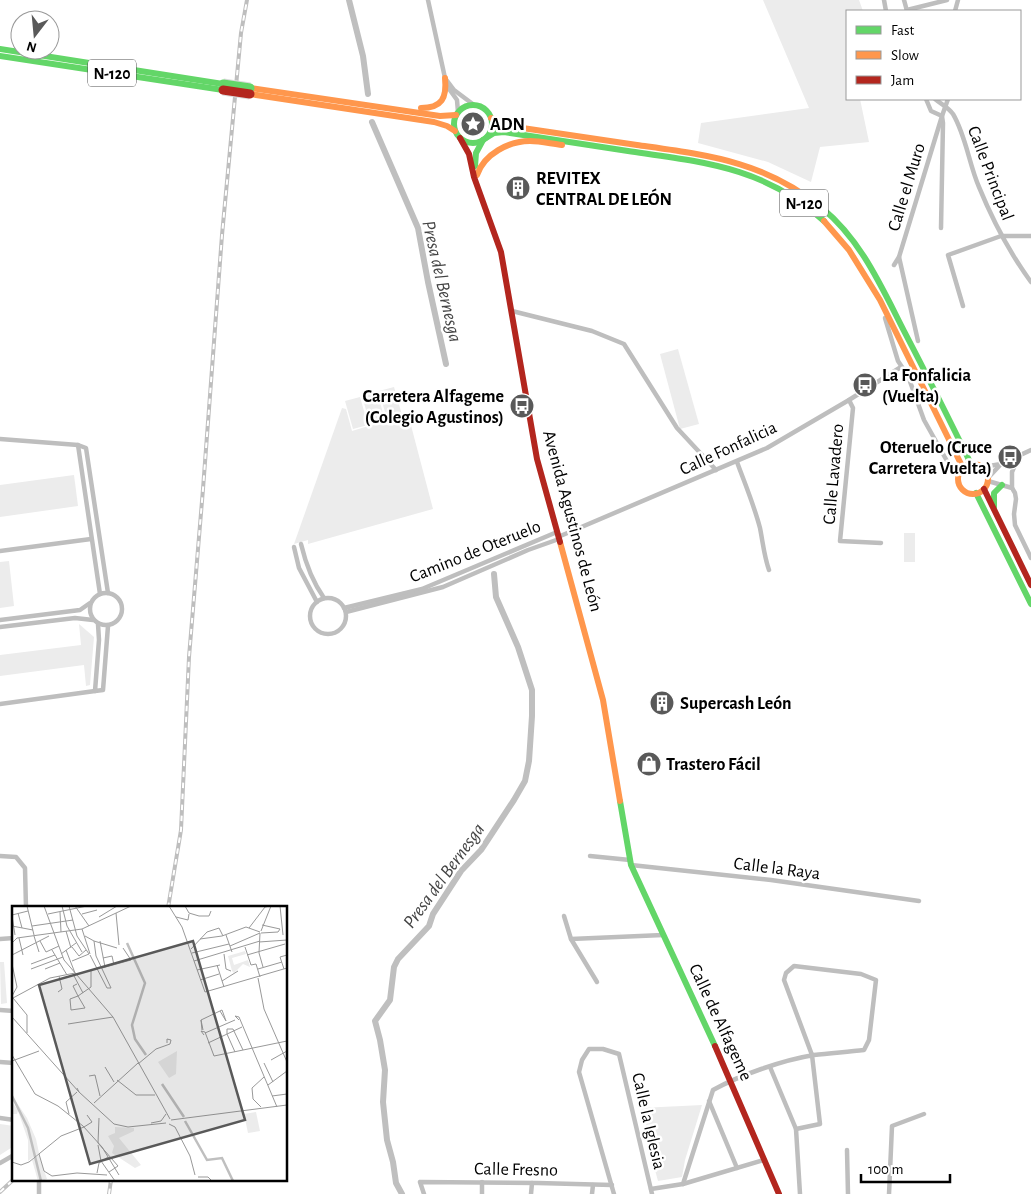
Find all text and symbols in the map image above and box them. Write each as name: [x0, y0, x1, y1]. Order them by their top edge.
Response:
north arrow: [10, 10, 60, 60]
legend: [846, 10, 1021, 100]
text: Fast: [891, 23, 915, 38]
text: N: [25, 38, 38, 55]
text: Slow: [891, 48, 919, 63]
road number: N-120: [88, 59, 136, 86]
text: Jam: [891, 73, 914, 88]
place icon: ADN: [460, 111, 486, 137]
place label: ADN: [490, 116, 525, 134]
street label: Calle Principal: [964, 124, 1016, 223]
street label: Calle el Muro: [885, 141, 929, 233]
place label: REVITEX CENTRAL DE LEÓN: [536, 170, 672, 209]
building icon: REVITEX CENTRAL DE LEÓN: [505, 175, 531, 201]
road number: N-120: [780, 190, 828, 217]
water label: Presa del Bernesga: [418, 219, 465, 344]
place label: La Fonfalicia (Vuelta): [882, 367, 972, 406]
bus stop icon: La Fonfalicia (Vuelta): [852, 372, 878, 398]
place label: Carretera Alfageme (Colegio Agustinos): [363, 388, 504, 427]
bus stop icon: Carretera Alfageme (Colegio Agustinos): [509, 393, 535, 419]
street label: Calle Fonfalicia: [677, 419, 780, 479]
street label: Calle Lavadero: [821, 423, 847, 525]
street label: Avenida Agustinos de León: [539, 429, 605, 614]
place label: Oteruelo (Cruce Carretera Vuelta): [869, 439, 992, 478]
bus stop icon: Oteruelo (Cruce Carretera Vuelta): [997, 444, 1023, 470]
street label: Camino de Oteruelo: [407, 517, 544, 586]
building icon: Supercash León: [649, 690, 675, 716]
place label: Supercash León: [680, 695, 792, 713]
shop icon: Trastero Fácil: [636, 751, 662, 777]
place label: Trastero Fácil: [666, 756, 761, 774]
water label: Presa del Bernesga: [400, 820, 488, 932]
street label: Calle la Raya: [733, 855, 821, 883]
inset map: [12, 906, 288, 1182]
street label: Calle de Alfageme: [685, 961, 755, 1084]
street label: Calle la Iglesia: [628, 1071, 668, 1171]
scale bar: [861, 1152, 950, 1184]
street label: Calle Fresno: [474, 1160, 558, 1180]
text: 100 m: [868, 1162, 903, 1177]

